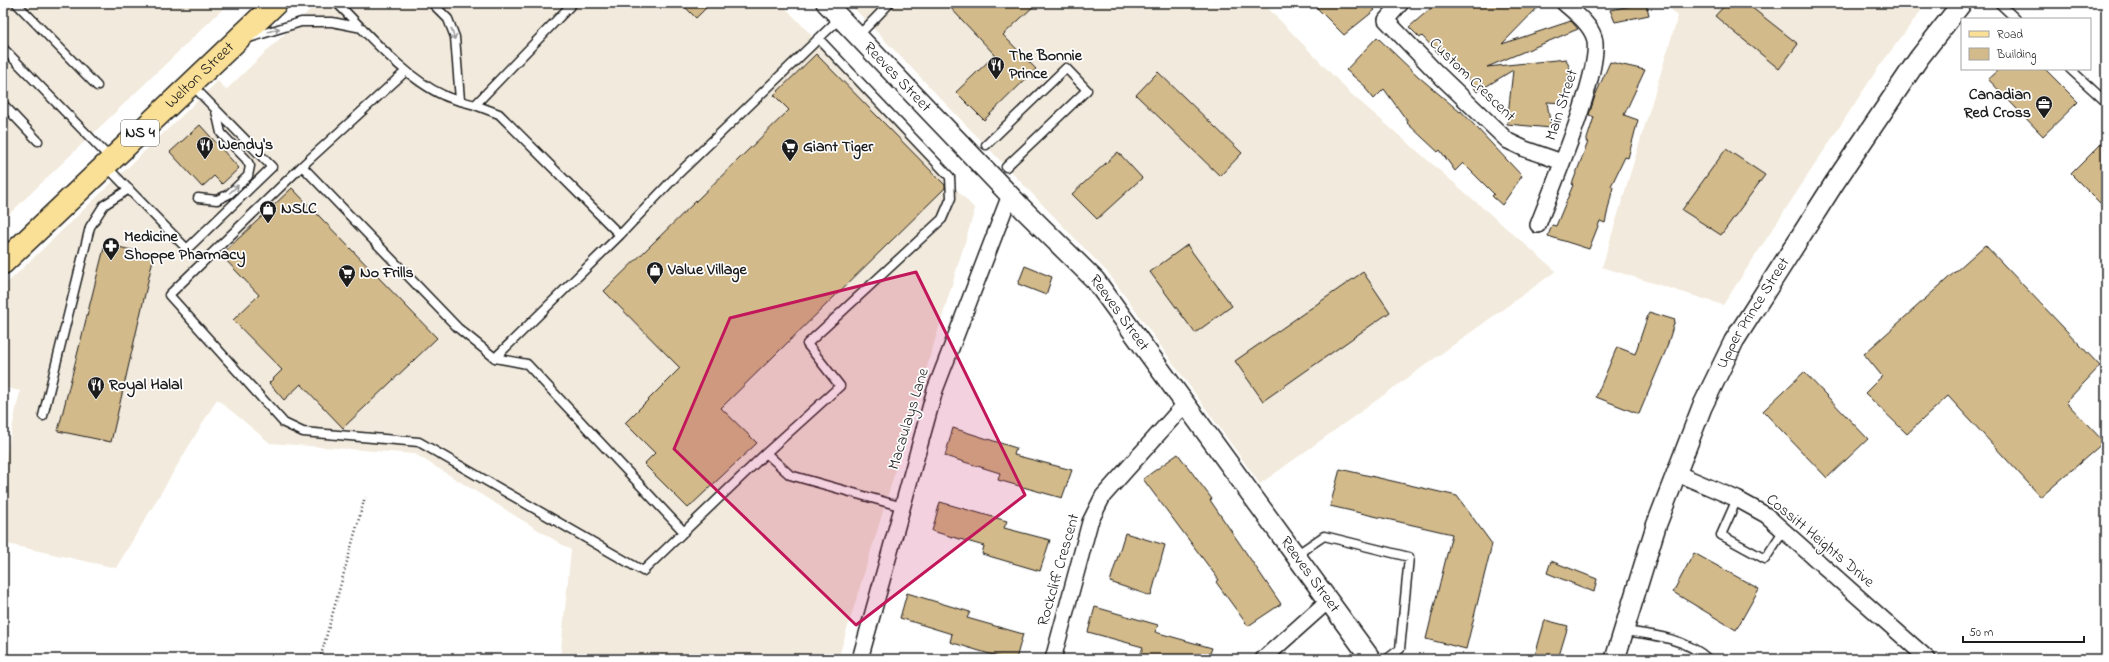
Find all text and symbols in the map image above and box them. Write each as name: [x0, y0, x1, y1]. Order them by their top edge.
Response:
legend: [1961, 18, 2091, 70]
one-way arrow: [267, 26, 280, 33]
text: Road: [1997, 26, 2023, 44]
one-way arrow: [450, 28, 458, 40]
street label: Custom Crescent: [1423, 32, 1521, 128]
street label: Welton Street: [160, 36, 241, 115]
street label: Reeves Street: [858, 37, 937, 119]
place label: The Bonnie Prince: [1009, 44, 1083, 86]
text: Building: [1996, 46, 2036, 65]
restaurant icon: The Bonnie Prince: [986, 55, 1006, 80]
street label: Main Street: [1539, 66, 1585, 144]
place label: Canadian Red Cross: [1963, 83, 2031, 125]
office icon: Canadian Red Cross: [2034, 94, 2054, 119]
road number: NS 4: [121, 120, 159, 146]
place label: Wendy's: [218, 133, 273, 158]
restaurant icon: Wendy's: [195, 135, 215, 160]
place label: Giant Tiger: [803, 135, 874, 160]
supermarket icon: Giant Tiger: [780, 137, 800, 162]
one-way arrow: [229, 185, 239, 194]
place label: NSLC: [281, 197, 317, 221]
shop icon: NSLC: [258, 199, 278, 224]
place label: Medicine Shoppe Pharmacy: [124, 225, 245, 268]
pharmacy icon: Medicine Shoppe Pharmacy: [101, 236, 121, 261]
street label: Upper Prince Street: [1710, 252, 1797, 373]
place label: Value Village: [667, 258, 748, 283]
shop icon: Value Village: [645, 260, 665, 285]
place label: No Frills: [360, 261, 414, 285]
supermarket icon: No Frills: [337, 263, 357, 288]
street label: Reeves Street: [1083, 270, 1155, 357]
street label: Macaulays Lane: [882, 364, 936, 473]
place label: Royal Halal: [108, 373, 183, 398]
restaurant icon: Royal Halal: [86, 375, 106, 400]
street label: Cossitt Heights Drive: [1760, 488, 1880, 594]
street label: Rockcliff Crescent: [1031, 510, 1087, 629]
street label: Reeves Street: [1274, 532, 1346, 619]
scale bar: [1963, 618, 2084, 644]
text: 50 m: [1969, 624, 1993, 642]

